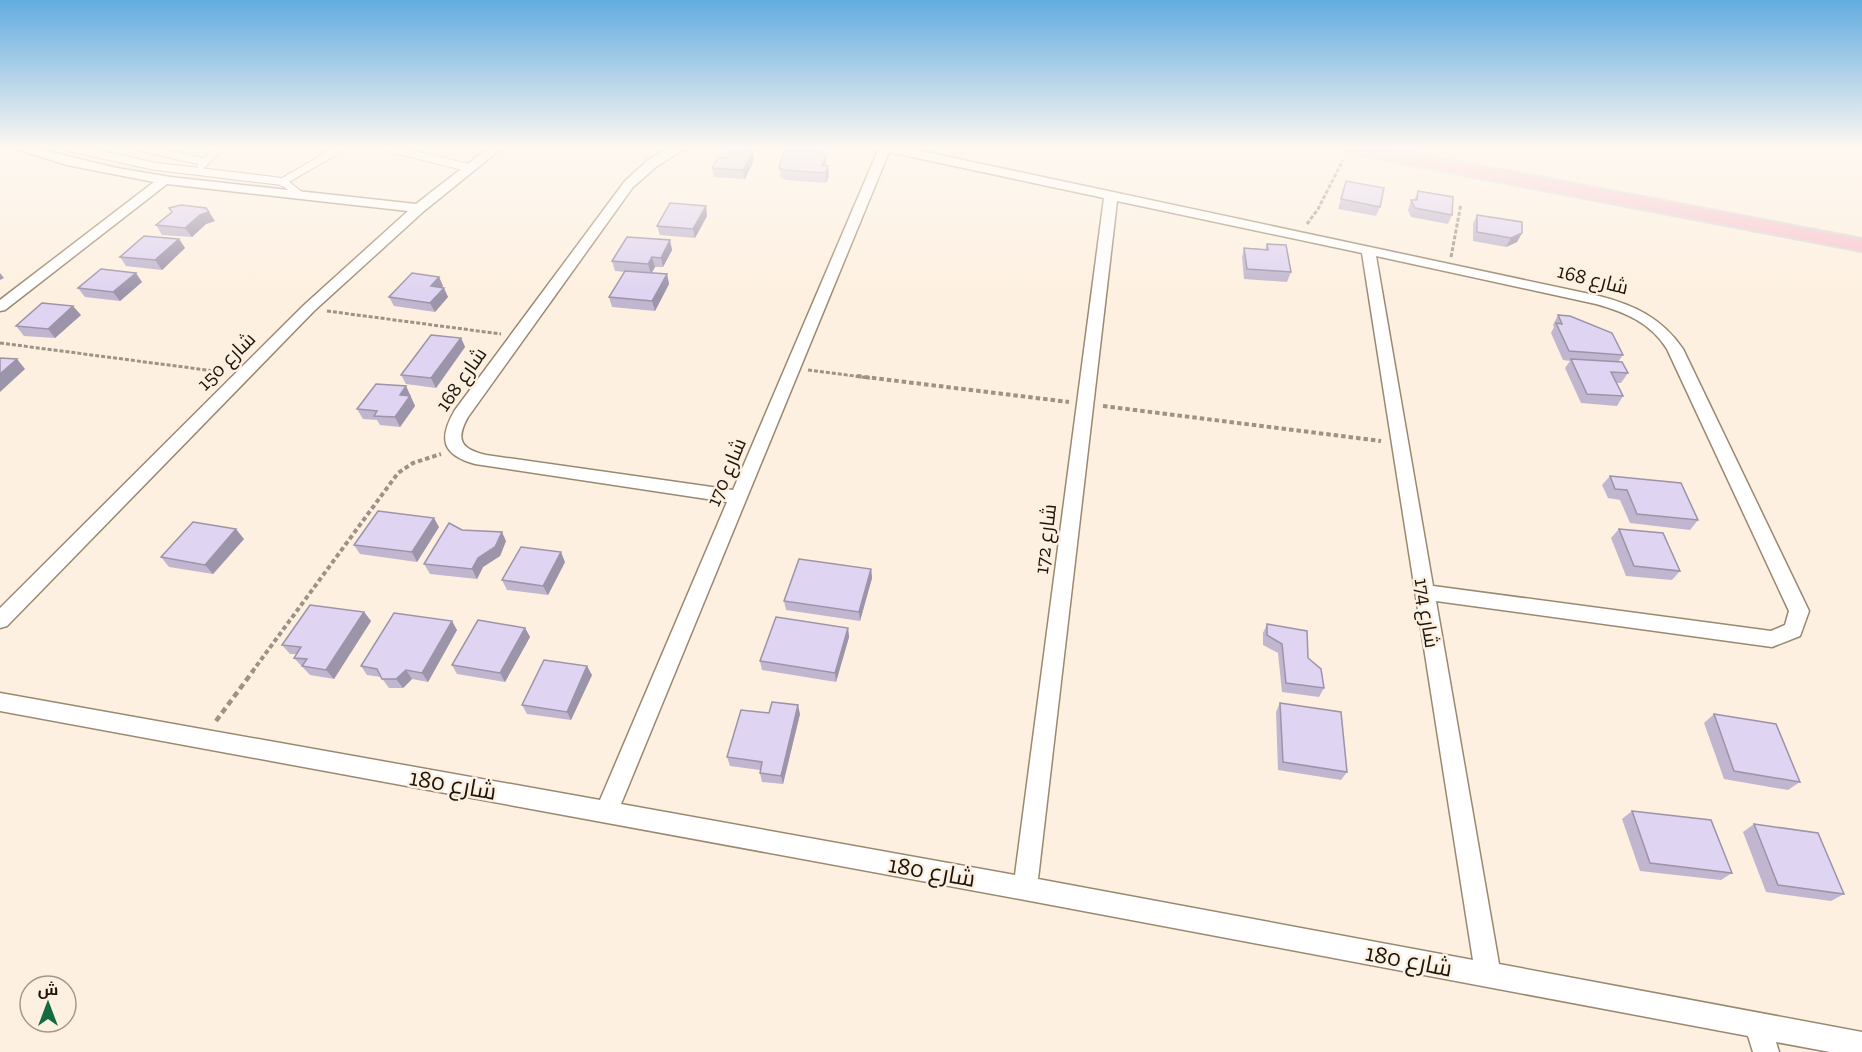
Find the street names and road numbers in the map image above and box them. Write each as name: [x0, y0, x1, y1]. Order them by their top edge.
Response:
street label: شارع 168: [1555, 259, 1631, 301]
street label: شارع 150: [192, 327, 262, 397]
street label: شارع 168: [430, 342, 493, 417]
street label: شارع 170: [701, 434, 753, 510]
street label: شارع 172: [1029, 503, 1063, 576]
street label: شارع 174: [1408, 576, 1444, 650]
street label: شارع 180: [407, 762, 499, 808]
street label: شارع 180: [886, 849, 978, 895]
street label: شارع 180: [1363, 937, 1455, 985]

